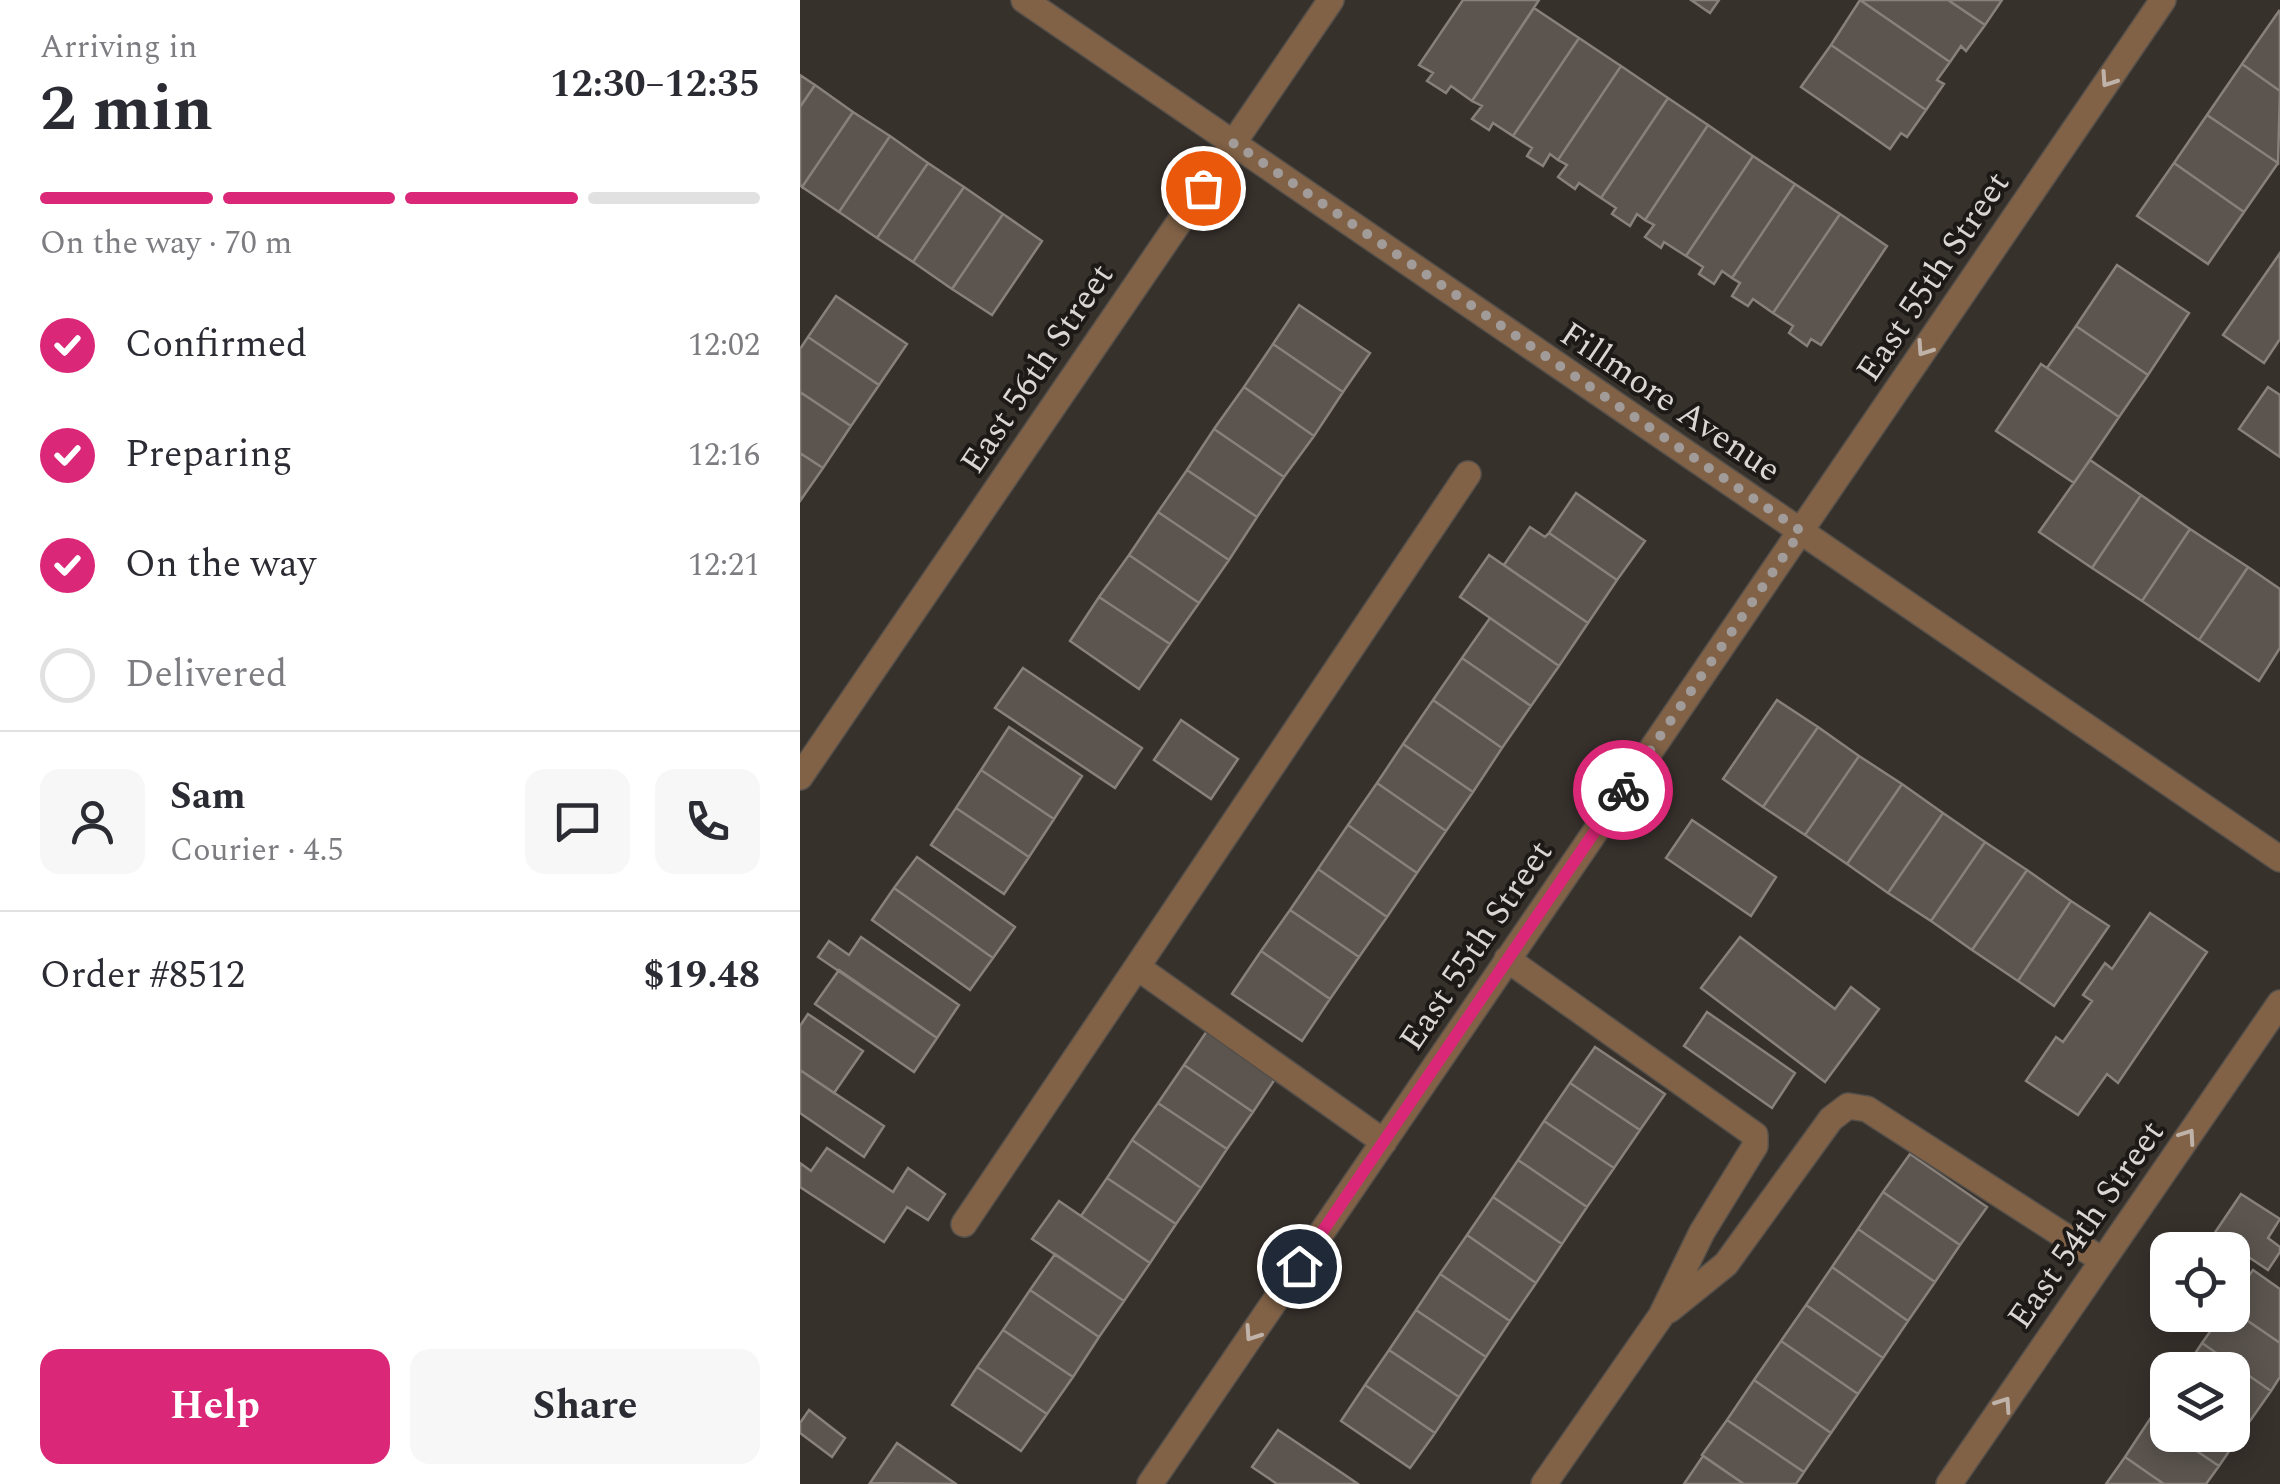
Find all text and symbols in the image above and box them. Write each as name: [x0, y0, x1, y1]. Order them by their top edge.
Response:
text: Arriving in: [40, 23, 197, 72]
text: 12:30–12:35: [550, 56, 760, 114]
text: 2 min: [40, 60, 213, 159]
one-way arrow: [2102, 69, 2120, 88]
pin: [1161, 146, 1246, 231]
icon: bag: [1176, 161, 1231, 216]
street label: East 55th Street: [1843, 161, 2023, 393]
text: On the way · 70 m: [40, 219, 292, 268]
street label: East 56th Street: [947, 253, 1127, 485]
street label: Fillmore Avenue: [1549, 308, 1791, 496]
text: Confirmed: [125, 316, 307, 374]
icon: check: [40, 318, 95, 373]
text: 12:02: [688, 321, 760, 370]
one-way arrow: [1918, 337, 1936, 356]
text: Preparing: [125, 426, 292, 484]
icon: check: [40, 428, 95, 483]
text: 12:16: [688, 431, 760, 480]
text: On the way: [125, 536, 316, 594]
icon: check: [40, 538, 95, 593]
text: 12:21: [688, 541, 760, 590]
text: Delivered: [125, 646, 287, 704]
courier: [1573, 740, 1673, 840]
icon: bike: [1596, 763, 1651, 818]
text: Sam: [170, 768, 246, 826]
button: person: [40, 769, 145, 874]
button: chat: [525, 769, 630, 874]
button: phone: [655, 769, 760, 874]
text: Courier · 4.5: [170, 826, 343, 875]
street label: East 55th Street: [1386, 830, 1566, 1062]
text: Order #8512: [40, 947, 245, 1005]
text: $19.48: [643, 947, 760, 1005]
street label: East 54th Street: [1994, 1110, 2178, 1340]
one-way arrow: [2176, 1128, 2194, 1147]
pin: [1257, 1224, 1342, 1309]
map controls: [2150, 1232, 2250, 1452]
button: locate: [2150, 1232, 2250, 1332]
icon: home: [1272, 1239, 1327, 1294]
one-way arrow: [1246, 1324, 1265, 1342]
button: Help: [40, 1349, 390, 1464]
button: Share: [410, 1349, 760, 1464]
button: layers: [2150, 1352, 2250, 1452]
one-way arrow: [1992, 1396, 2010, 1415]

